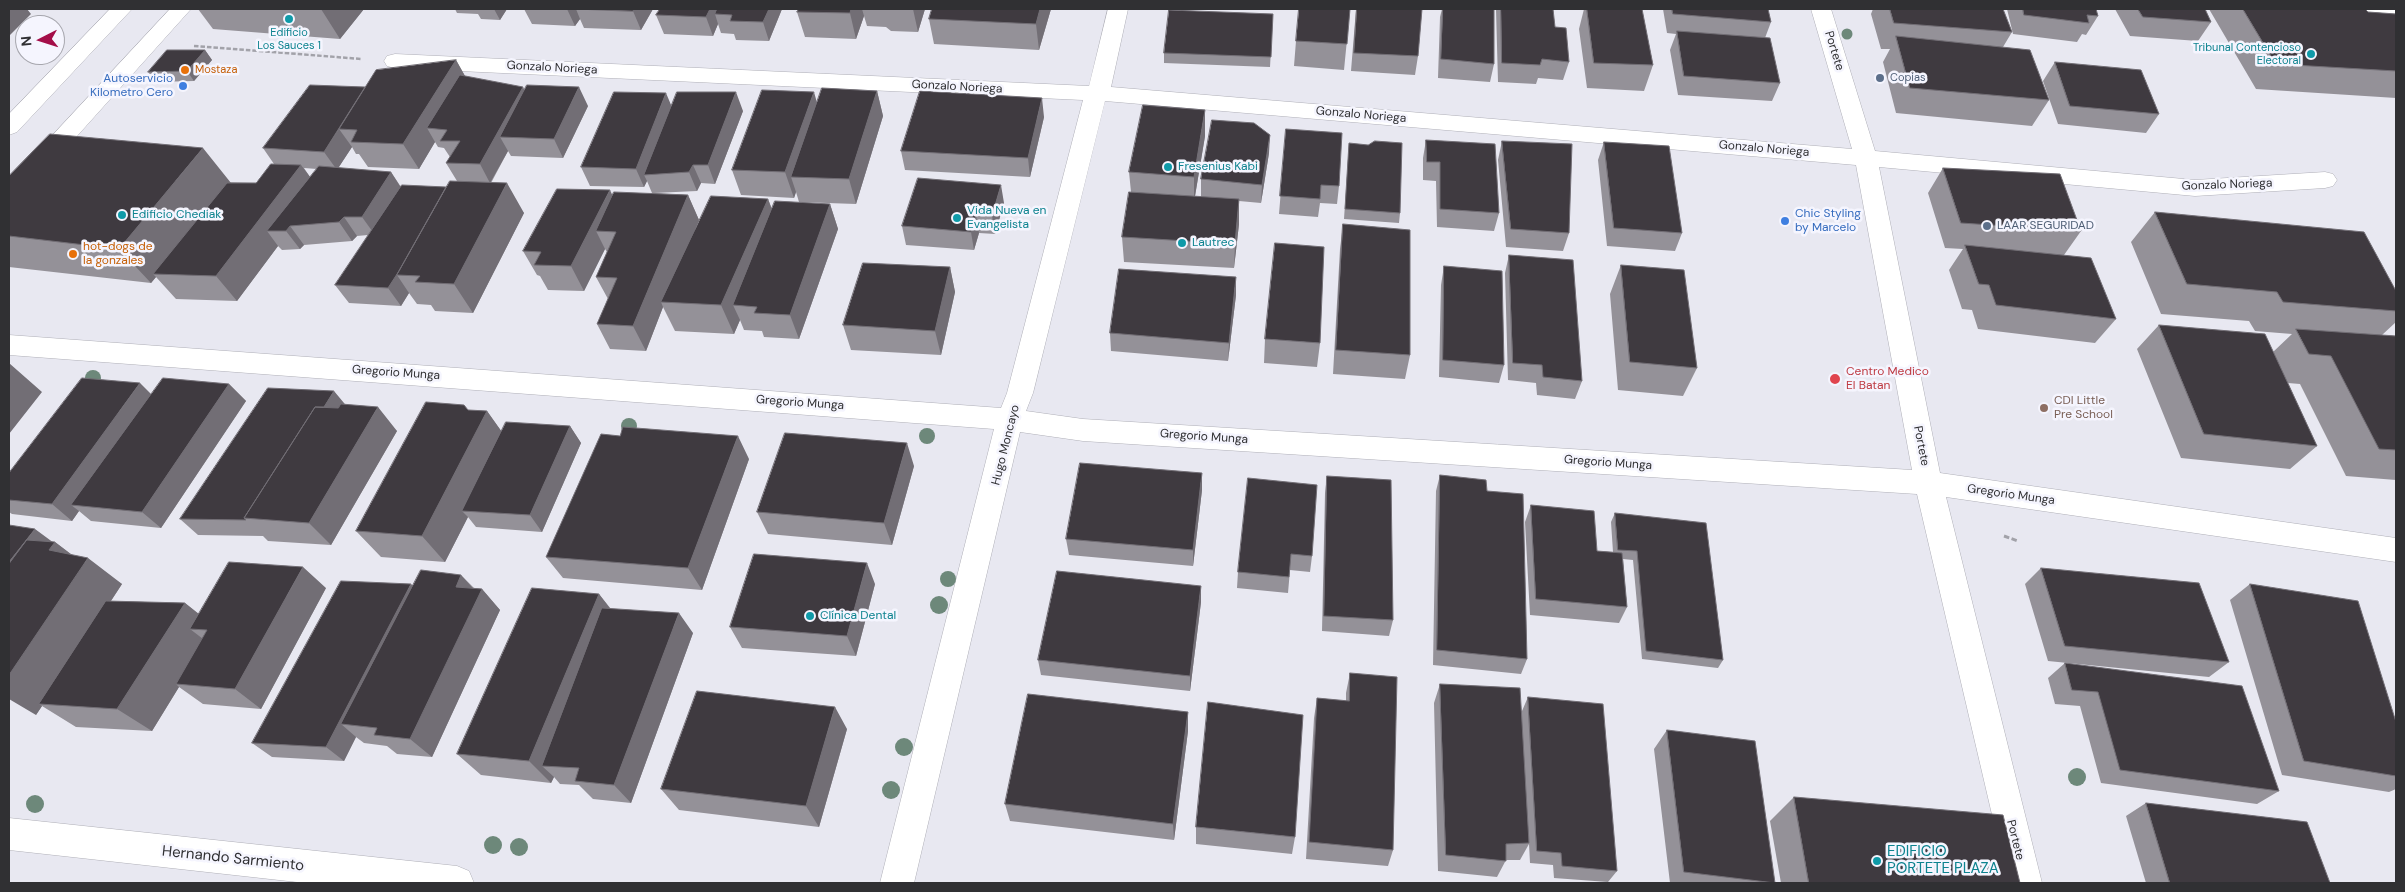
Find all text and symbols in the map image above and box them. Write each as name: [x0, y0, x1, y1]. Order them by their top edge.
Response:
marker: Edificio Los Sauces 1: [283, 13, 295, 25]
north arrow: [15, 15, 65, 65]
place label: Edificio Los Sauces 1: [257, 26, 321, 52]
street label: Portete: [1821, 29, 1847, 73]
text: N: [17, 35, 35, 47]
place label: Tribunal Contencioso Electoral: [2193, 41, 2301, 67]
marker: Tribunal Contencioso Electoral: [2305, 48, 2317, 60]
street label: Gonzalo Noriega: [506, 58, 598, 78]
place label: Mostaza: [195, 63, 237, 77]
marker: Mostaza: [179, 64, 191, 76]
place label: Copias: [1890, 71, 1925, 85]
place label: Autoservicio Kilometro Cero: [90, 72, 173, 100]
marker: Copias: [1874, 72, 1886, 84]
street label: Gonzalo Noriega: [911, 77, 1003, 97]
marker: Autoservicio Kilometro Cero: [177, 80, 189, 92]
street label: Gonzalo Noriega: [1315, 104, 1407, 126]
street label: Gonzalo Noriega: [1718, 138, 1810, 160]
place label: Fresenius Kabi: [1178, 160, 1258, 174]
marker: Fresenius Kabi: [1162, 161, 1174, 173]
street label: Gonzalo Noriega: [2181, 176, 2273, 194]
place label: Vida Nueva en Evangelista: [967, 204, 1046, 232]
place label: Chic Styling by Marcelo: [1795, 207, 1861, 235]
place label: Edificio Chediak: [132, 208, 221, 222]
marker: Edificio Chediak: [116, 209, 128, 221]
marker: Vida Nueva en Evangelista: [951, 212, 963, 224]
marker: Chic Styling by Marcelo: [1779, 215, 1791, 227]
place label: LAAR SEGURIDAD: [1997, 219, 2094, 233]
marker: LAAR SEGURIDAD: [1981, 220, 1993, 232]
place label: Lautrec: [1192, 236, 1234, 250]
marker: Lautrec: [1176, 237, 1188, 249]
place label: hot-dogs de la gonzales: [83, 240, 153, 268]
marker: hot-dogs de la gonzales: [67, 248, 79, 260]
street label: Gregorio Munga: [351, 363, 441, 383]
place label: Centro Medico El Batan: [1846, 365, 1929, 393]
marker: Centro Medico El Batan: [1828, 372, 1842, 386]
street label: Gregorio Munga: [755, 393, 845, 413]
place label: CDI Little Pre School: [2054, 394, 2113, 422]
marker: CDI Little Pre School: [2038, 402, 2050, 414]
street label: Hugo Moncayo: [989, 403, 1023, 487]
street label: Portete: [1910, 425, 1932, 467]
street label: Gregorio Munga: [1159, 427, 1249, 447]
street label: Gregorio Munga: [1563, 453, 1653, 473]
street label: Gregorio Munga: [1966, 482, 2056, 508]
place label: Clínica Dental: [820, 609, 896, 623]
marker: Clínica Dental: [804, 610, 816, 622]
street label: Portete: [2003, 819, 2027, 861]
street label: Hernando Sarmiento: [161, 843, 305, 875]
place label: EDIFICIO PORTETE PLAZA: [1887, 843, 1999, 878]
marker: EDIFICIO PORTETE PLAZA: [1871, 855, 1883, 867]

